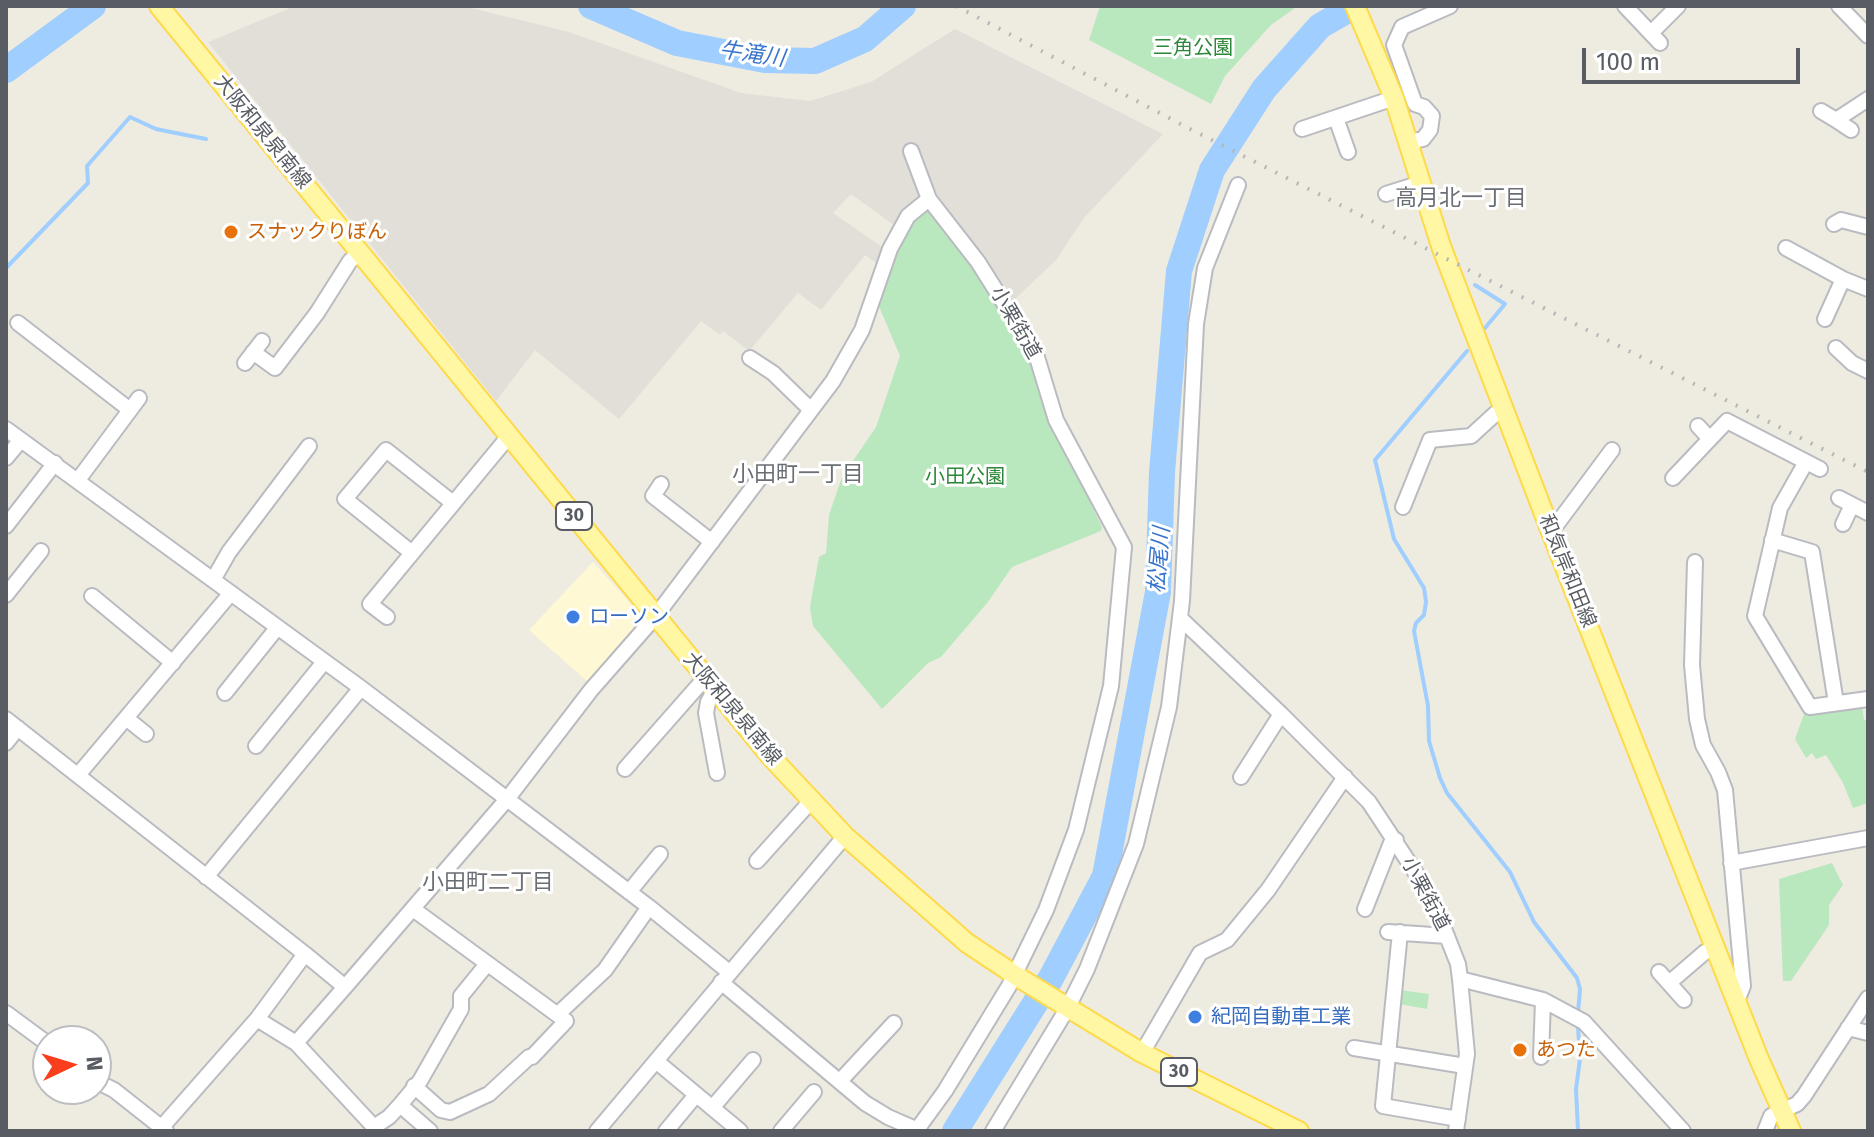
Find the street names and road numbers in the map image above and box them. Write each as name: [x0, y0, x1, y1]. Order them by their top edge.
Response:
street label: 大阪和泉泉南線: [209, 70, 315, 194]
street label: 小栗街道: [985, 282, 1045, 364]
road number: 30: [556, 502, 592, 530]
street label: 和気岸和田線: [1533, 511, 1601, 631]
street label: 大阪和泉泉南線: [678, 648, 786, 770]
street label: 小栗街道: [1396, 853, 1454, 935]
road number: 30: [1161, 1058, 1197, 1086]

